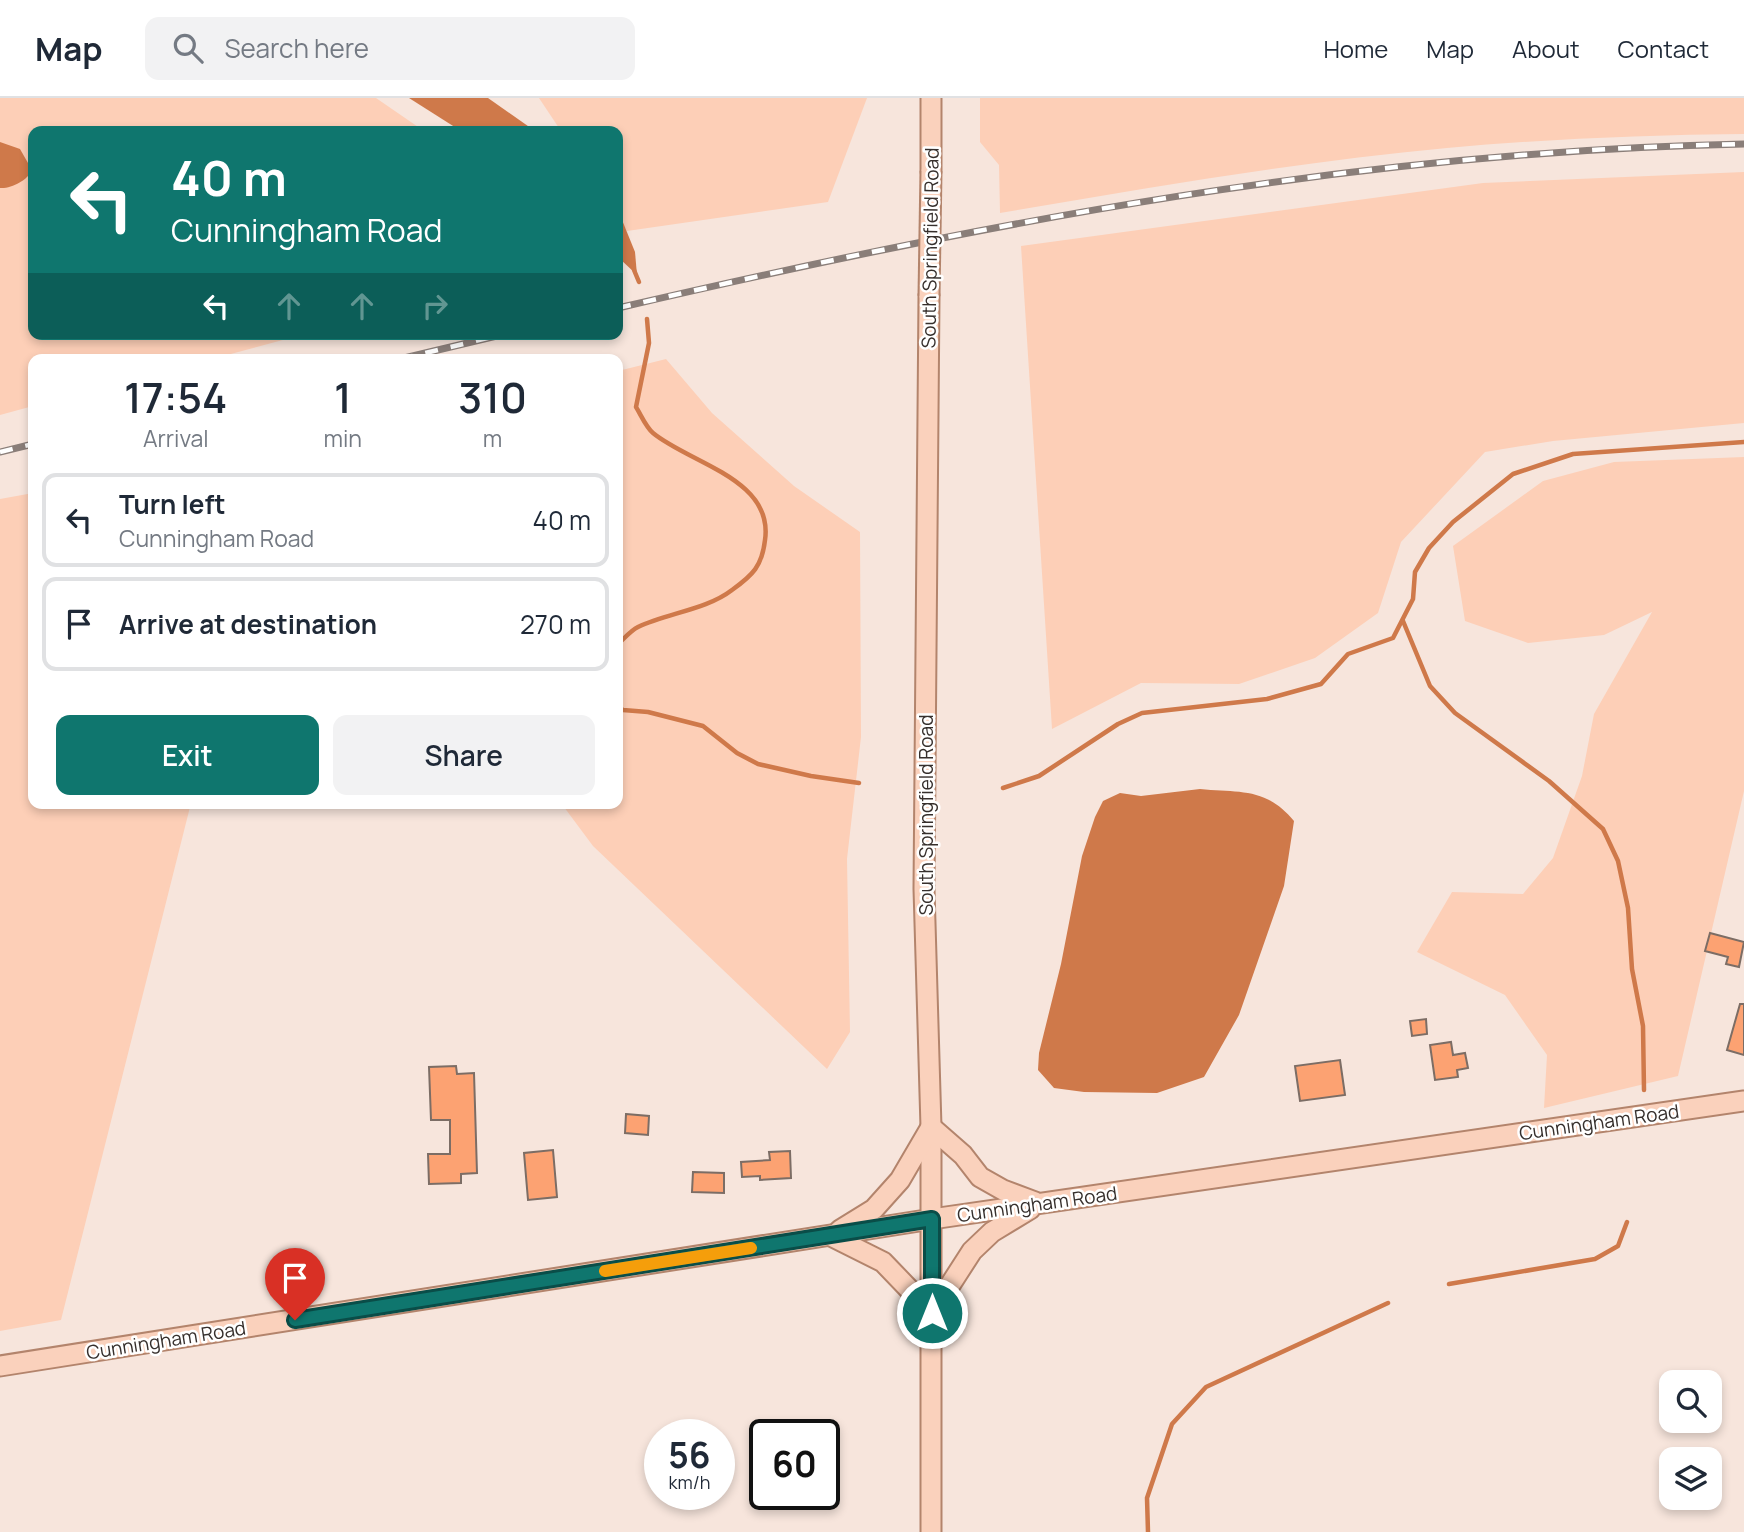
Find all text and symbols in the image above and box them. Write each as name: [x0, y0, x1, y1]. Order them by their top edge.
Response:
search box: [145, 17, 635, 80]
text: Map: [35, 26, 103, 71]
icon: search: [169, 29, 207, 67]
text: Search here: [225, 30, 369, 66]
text: Home: [1323, 32, 1388, 65]
text: Map: [1426, 32, 1474, 65]
text: About: [1512, 32, 1580, 65]
text: Contact: [1618, 32, 1709, 65]
text: 40 m: [171, 144, 287, 211]
street label: South Springfield Road: [915, 147, 945, 349]
icon: left: [56, 154, 147, 245]
text: Cunningham Road: [171, 208, 443, 252]
icon: left: [197, 287, 235, 325]
icon: ahead: [270, 287, 308, 325]
icon: ahead: [343, 287, 381, 325]
icon: right: [416, 287, 454, 325]
text: 17:54: [124, 368, 227, 426]
text: 1: [334, 368, 352, 426]
text: 310: [458, 368, 527, 426]
text: Arrival: [143, 422, 209, 454]
text: min: [324, 422, 362, 454]
text: m: [483, 422, 502, 454]
text: Turn left: [119, 486, 226, 522]
icon: left: [60, 501, 98, 539]
text: 40 m: [533, 502, 591, 538]
text: Cunningham Road: [119, 522, 314, 554]
icon: arrive: [60, 605, 98, 643]
text: Arrive at destination: [119, 606, 377, 642]
text: 270 m: [520, 606, 591, 642]
button: Exit: [56, 715, 319, 795]
button: Share: [333, 715, 595, 795]
street label: South Springfield Road: [913, 715, 939, 915]
street label: Cunningham Road: [1517, 1098, 1681, 1146]
street label: Cunningham Road: [955, 1180, 1119, 1228]
pin: [265, 1248, 325, 1320]
icon: arrive: [276, 1259, 314, 1297]
position arrow: [895, 1276, 969, 1350]
street label: Cunningham Road: [84, 1315, 248, 1365]
map controls: [1659, 1370, 1722, 1510]
button: search: [1659, 1370, 1722, 1433]
speed limit sign: 60: [749, 1419, 840, 1510]
text: 56: [668, 1431, 711, 1479]
button: layers: [1659, 1447, 1722, 1510]
text: km/h: [669, 1470, 710, 1494]

